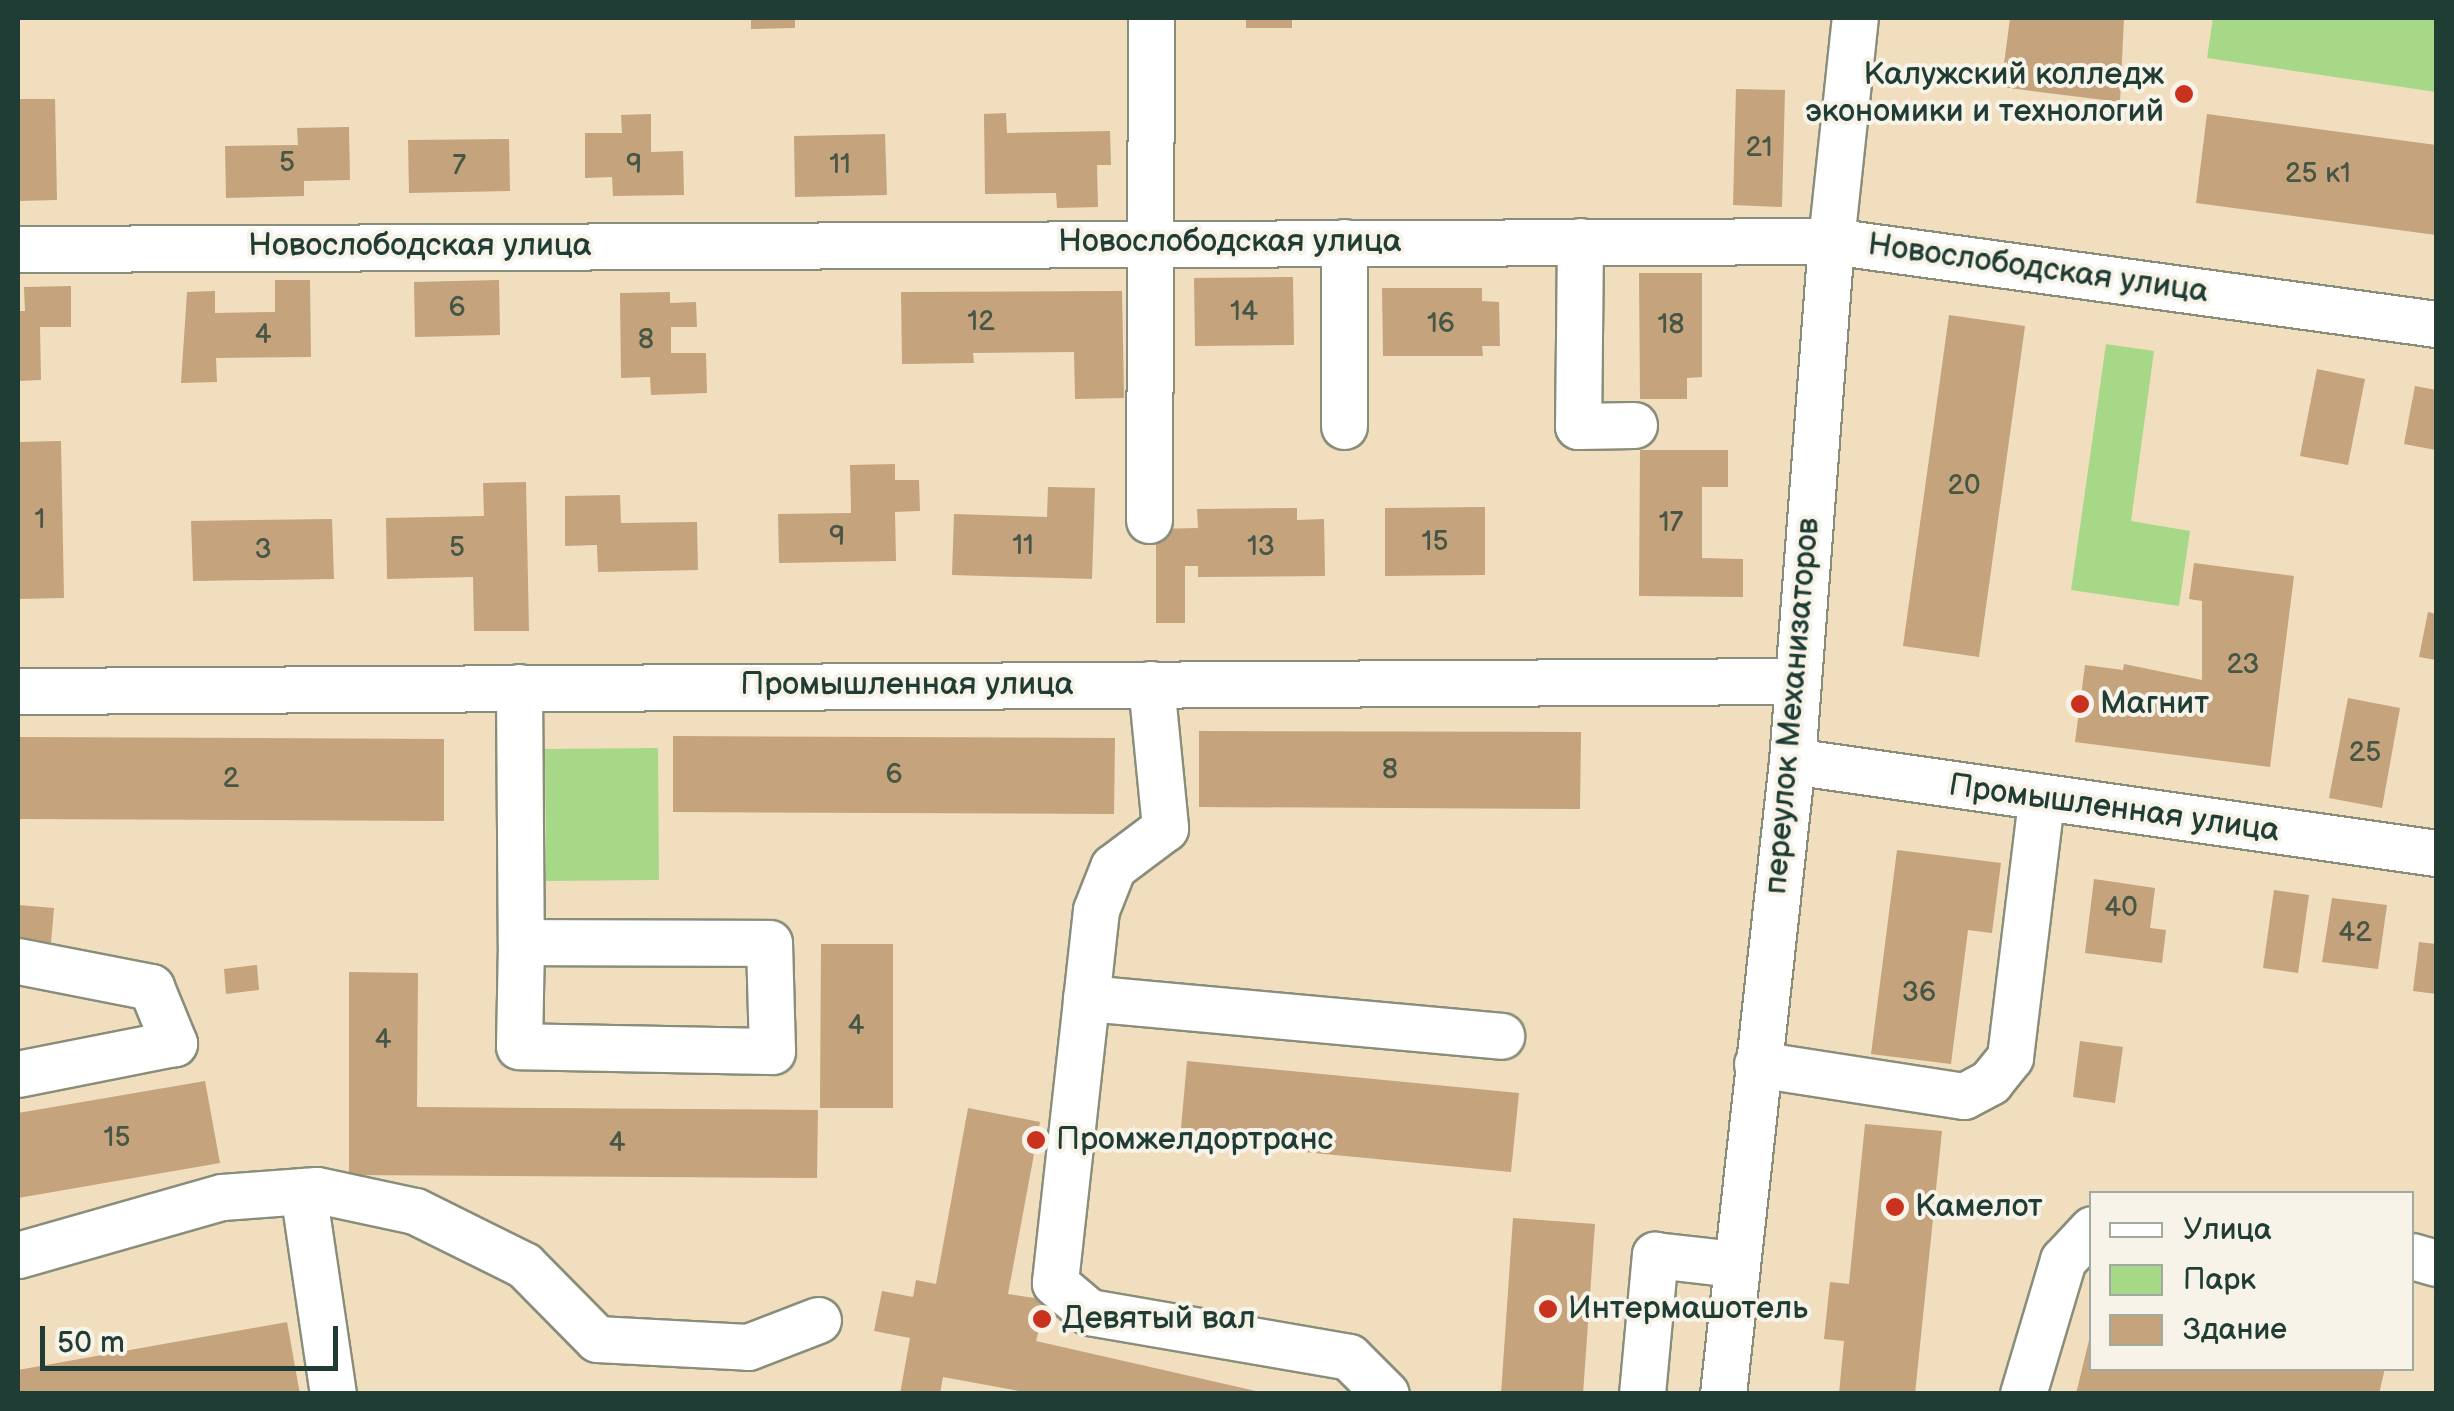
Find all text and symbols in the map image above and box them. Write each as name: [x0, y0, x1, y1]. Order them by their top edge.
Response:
place label: Калужский колледж экономики и технологий: [1805, 57, 2164, 132]
marker: Калужский колледж экономики и технологий: [2173, 83, 2195, 105]
house number: 21: [1746, 131, 1772, 165]
house number: 5: [279, 146, 295, 180]
house number: 9: [626, 148, 642, 182]
house number: 11: [829, 148, 851, 182]
house number: 7: [452, 149, 466, 183]
house number: 25 к1: [2285, 157, 2351, 191]
street label: Новослободская улица: [1058, 223, 1402, 261]
street label: Новослободская улица: [1865, 226, 2211, 312]
street label: Новослободская улица: [248, 227, 592, 265]
house number: 6: [448, 291, 466, 325]
house number: 14: [1230, 295, 1258, 329]
house number: 12: [967, 305, 995, 339]
house number: 16: [1427, 307, 1455, 341]
house number: 18: [1657, 308, 1685, 342]
house number: 4: [254, 318, 272, 352]
house number: 8: [638, 323, 654, 357]
house number: 20: [1948, 469, 1980, 503]
house number: 1: [35, 503, 45, 537]
house number: 17: [1659, 506, 1683, 540]
street label: переулок Механизаторов: [1757, 516, 1829, 896]
house number: 9: [829, 520, 845, 554]
house number: 15: [1422, 525, 1448, 559]
house number: 11: [1012, 529, 1034, 563]
house number: 13: [1247, 530, 1275, 564]
house number: 5: [449, 531, 465, 565]
house number: 3: [254, 533, 272, 567]
house number: 23: [2226, 648, 2260, 682]
street label: Промышленная улица: [740, 666, 1074, 704]
place label: Магнит: [2100, 685, 2209, 723]
marker: Магнит: [2069, 693, 2091, 715]
house number: 25: [2349, 736, 2381, 770]
house number: 8: [1382, 753, 1398, 787]
house number: 6: [885, 758, 903, 792]
house number: 2: [223, 762, 239, 796]
street label: Промышленная улица: [1946, 767, 2282, 851]
house number: 40: [2104, 891, 2138, 925]
house number: 42: [2338, 916, 2372, 950]
house number: 36: [1902, 976, 1936, 1010]
house number: 4: [847, 1009, 865, 1043]
house number: 4: [374, 1023, 392, 1057]
house number: 15: [104, 1121, 130, 1155]
place label: Промжелдортранс: [1056, 1121, 1333, 1159]
house number: 4: [608, 1126, 626, 1160]
marker: Промжелдортранс: [1025, 1129, 1047, 1151]
place label: Камелот: [1915, 1188, 2043, 1226]
legend: [2089, 1191, 2414, 1371]
marker: Камелот: [1884, 1196, 1906, 1218]
text: Улица: [2183, 1212, 2272, 1248]
text: Парк: [2183, 1262, 2256, 1298]
place label: Интермашотель: [1568, 1290, 1808, 1328]
marker: Интермашотель: [1537, 1298, 1559, 1320]
place label: Девятый вал: [1062, 1300, 1256, 1338]
scale bar: [45, 1306, 342, 1368]
marker: Девятый вал: [1031, 1308, 1053, 1330]
text: Здание: [2183, 1312, 2287, 1348]
text: 50 m: [57, 1325, 125, 1361]

